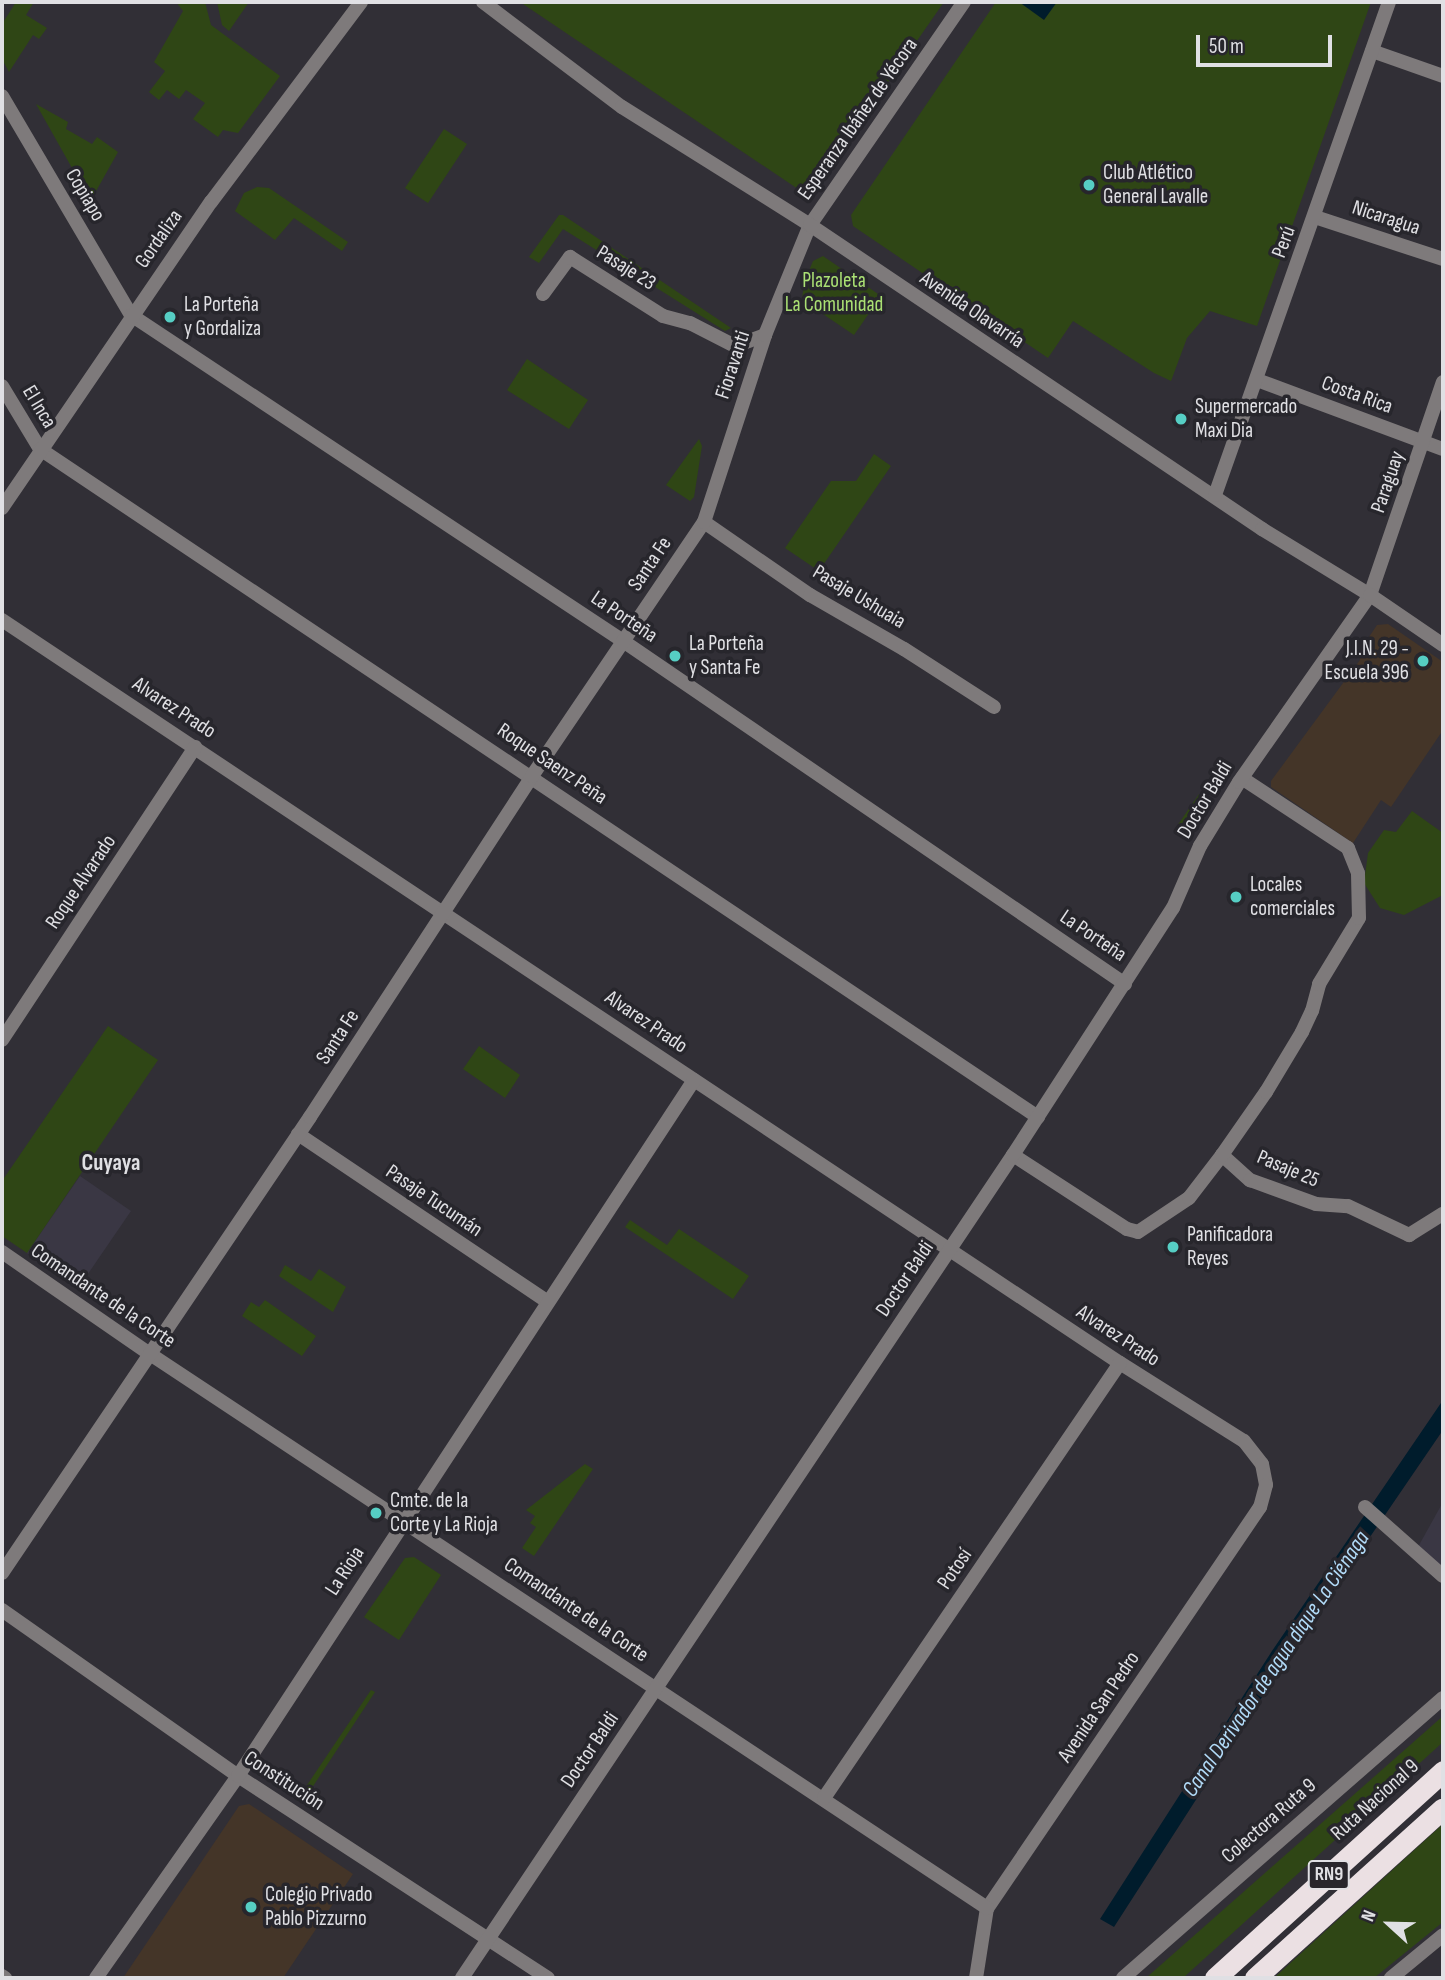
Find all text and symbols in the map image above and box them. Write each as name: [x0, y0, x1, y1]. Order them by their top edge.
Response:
scale bar: [1200, 21, 1336, 65]
street label: Esperanza Ibáñez de Yécora: [793, 33, 923, 205]
text: 50 m: [1209, 34, 1244, 59]
place label: Club Atlético General Lavalle: [1103, 160, 1208, 210]
street label: Copiapo: [60, 164, 110, 226]
marker: Club Atlético General Lavalle: [1081, 177, 1097, 193]
street label: Nicaragua: [1349, 195, 1423, 241]
street label: Gordaliza: [130, 205, 188, 273]
street label: Perú: [1267, 223, 1301, 261]
street label: Pasaje 23: [592, 240, 660, 296]
street label: Avenida Olavarría: [915, 266, 1029, 354]
park label: Plazoleta La Comunidad: [785, 268, 883, 318]
place label: La Porteña y Gordaliza: [184, 292, 261, 342]
marker: La Porteña y Gordaliza: [162, 309, 178, 325]
street label: Fioravanti: [710, 328, 756, 402]
street label: Costa Rica: [1318, 371, 1396, 419]
street label: El Inca: [17, 381, 61, 433]
place label: Supermercado Maxi Dia: [1195, 394, 1297, 444]
marker: Supermercado Maxi Dia: [1173, 411, 1189, 427]
street label: Paraguay: [1366, 448, 1410, 516]
street label: Santa Fe: [623, 532, 677, 596]
street label: Pasaje Ushuaia: [808, 560, 910, 634]
street label: La Porteña: [586, 586, 662, 648]
place label: La Porteña y Santa Fe: [689, 631, 764, 681]
place label: J.I.N. 29 - Escuela 396: [1325, 636, 1409, 686]
marker: La Porteña y Santa Fe: [667, 648, 683, 664]
marker: J.I.N. 29 - Escuela 396: [1415, 653, 1431, 669]
street label: Alvarez Prado: [128, 672, 220, 744]
street label: Roque Saenz Peña: [492, 718, 612, 810]
street label: Doctor Baldi: [1172, 757, 1238, 843]
street label: Roque Alvarado: [40, 830, 122, 934]
place label: Locales comerciales: [1250, 872, 1335, 922]
marker: Locales comerciales: [1228, 889, 1244, 905]
street label: La Porteña: [1055, 905, 1131, 967]
street label: Alvarez Prado: [600, 985, 692, 1059]
street label: Santa Fe: [311, 1005, 365, 1069]
street label: Pasaje 25: [1253, 1145, 1323, 1193]
district label: Cuyaya: [82, 1149, 140, 1177]
street label: Pasaje Tucumán: [381, 1159, 487, 1243]
place label: Panificadora Reyes: [1187, 1222, 1273, 1272]
street label: Doctor Baldi: [871, 1236, 939, 1322]
street label: Comandante de la Corte: [26, 1238, 180, 1354]
marker: Panificadora Reyes: [1165, 1239, 1181, 1255]
street label: Alvarez Prado: [1072, 1300, 1164, 1372]
place label: Cmte. de la Corte y La Rioja: [390, 1488, 498, 1538]
marker: Cmte. de la Corte y La Rioja: [368, 1505, 384, 1521]
water label: Canal Derivador de agua dique La Ciénaga: [1177, 1526, 1375, 1802]
street label: La Rioja: [320, 1542, 370, 1600]
street label: Potosí: [932, 1544, 978, 1594]
street label: Comandante de la Corte: [499, 1552, 653, 1668]
street label: Avenida San Pedro: [1053, 1647, 1145, 1767]
street label: Doctor Baldi: [556, 1707, 624, 1793]
street label: Constitución: [239, 1746, 329, 1816]
street label: Ruta Nacional 9: [1326, 1754, 1424, 1846]
street label: Colectora Ruta 9: [1217, 1773, 1321, 1869]
road number: RN9: [1306, 1859, 1352, 1890]
place label: Colegio Privado Pablo Pizzurno: [265, 1882, 373, 1932]
north arrow: [1354, 1889, 1424, 1959]
marker: Colegio Privado Pablo Pizzurno: [243, 1899, 259, 1915]
text: N: [1357, 1907, 1382, 1925]

